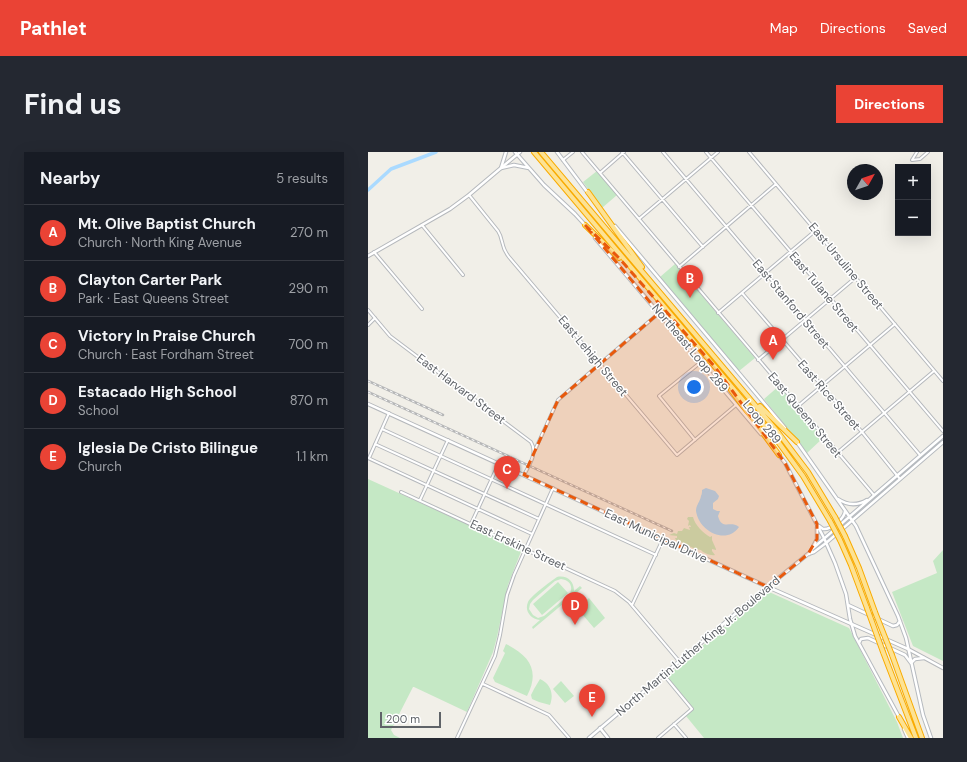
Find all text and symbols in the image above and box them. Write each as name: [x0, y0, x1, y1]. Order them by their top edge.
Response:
text: Pathlet: [20, 16, 87, 41]
text: Map: [770, 19, 798, 37]
text: Directions: [820, 19, 886, 37]
text: Saved: [908, 19, 947, 37]
button: Directions: [836, 85, 943, 123]
text: Find us: [24, 86, 122, 123]
north arrow: [847, 164, 883, 200]
map controls: [895, 164, 931, 236]
button: +: [895, 164, 931, 200]
text: Nearby: [40, 167, 100, 189]
text: 5 results: [276, 170, 328, 187]
button: −: [895, 200, 931, 236]
text: Mt. Olive Baptist Church: [78, 214, 256, 234]
street label: East Ursuline Street: [805, 219, 887, 313]
text: A: [48, 224, 58, 241]
text: 270 m: [290, 224, 328, 241]
text: Church · North King Avenue: [78, 234, 242, 251]
street label: East Tulane Street: [786, 249, 862, 336]
street label: East Stanford Street: [749, 256, 833, 352]
pin: B: [677, 265, 703, 298]
text: Clayton Carter Park: [78, 270, 222, 290]
text: B: [49, 280, 57, 297]
text: 290 m: [289, 280, 328, 297]
text: Park · East Queens Street: [78, 290, 229, 307]
street label: Northeast Loop 289: [648, 300, 732, 396]
street label: East Lehigh Street: [555, 312, 632, 400]
text: Victory In Praise Church: [78, 326, 256, 346]
pin: A: [760, 327, 786, 360]
text: C: [48, 336, 58, 353]
text: 700 m: [288, 336, 328, 353]
text: Church · East Fordham Street: [78, 346, 254, 363]
street label: East Harvard Street: [413, 350, 509, 428]
street label: East Rice Street: [794, 357, 864, 434]
street label: East Queens Street: [765, 369, 846, 461]
your location: [684, 377, 704, 397]
text: Estacado High School: [78, 382, 236, 402]
text: D: [48, 392, 58, 409]
text: 870 m: [290, 392, 328, 409]
street label: Loop 289: [739, 397, 785, 447]
text: School: [78, 402, 119, 419]
text: Iglesia De Cristo Bilingue: [78, 438, 258, 458]
text: E: [49, 448, 57, 465]
text: 1.1 km: [296, 448, 328, 465]
pin: C: [494, 456, 520, 489]
text: Church: [78, 458, 122, 475]
street label: East Municipal Drive: [602, 505, 710, 567]
street label: East Erskine Street: [467, 516, 569, 574]
street label: North Martin Luther King Jr. Boulevard: [613, 573, 783, 719]
pin: D: [562, 592, 588, 625]
pin: E: [579, 684, 605, 717]
scale bar: [380, 710, 441, 729]
text: 200 m: [386, 712, 420, 726]

